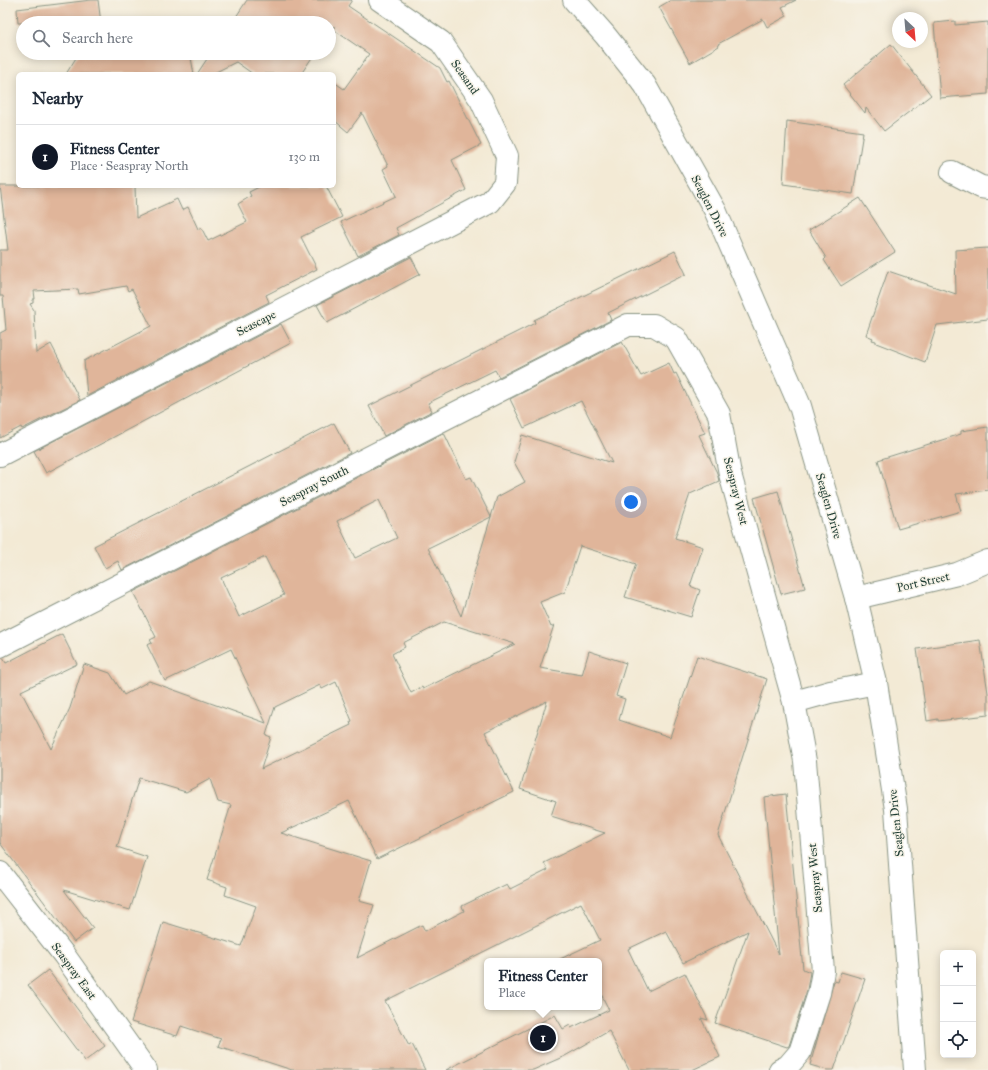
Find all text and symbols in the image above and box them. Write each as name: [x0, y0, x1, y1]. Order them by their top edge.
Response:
north arrow: [892, 12, 928, 48]
search box: [16, 16, 336, 60]
icon: search: [30, 27, 52, 49]
text: Search here: [62, 29, 133, 47]
street label: Seasand: [448, 57, 482, 97]
text: Nearby: [32, 88, 83, 109]
text: Fitness Center: [70, 140, 159, 158]
text: 1: [42, 149, 48, 165]
text: 130 m: [288, 149, 320, 165]
text: Place · Seaspray North: [70, 158, 189, 174]
street label: Seaglen Drive: [688, 173, 732, 240]
street label: Seascape: [234, 307, 278, 339]
street label: Seaspray West: [721, 456, 751, 527]
street label: Seaspray South: [277, 463, 351, 509]
street label: Seaglen Drive: [812, 472, 845, 541]
your location: [621, 492, 641, 512]
street label: Port Street: [895, 569, 952, 595]
street label: Seaglen Drive: [886, 789, 907, 857]
street label: Seaspray West: [805, 842, 825, 913]
street label: Seaspray East: [49, 940, 100, 1003]
map controls: [940, 950, 976, 1058]
button: +: [940, 950, 976, 986]
popup: [484, 958, 602, 1010]
text: Fitness Center: [498, 967, 588, 985]
text: Place: [498, 985, 526, 1001]
button: −: [940, 986, 976, 1022]
button: locate: [940, 1022, 976, 1058]
pin: 1: [530, 1023, 556, 1053]

